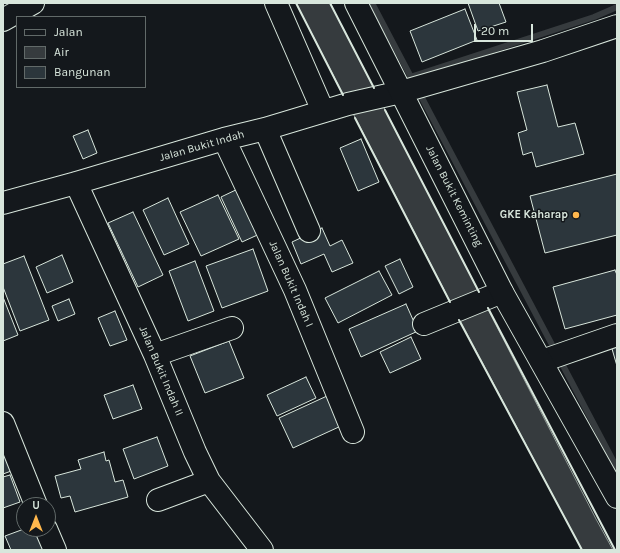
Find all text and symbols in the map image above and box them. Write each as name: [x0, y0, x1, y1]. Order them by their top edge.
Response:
legend: [16, 16, 146, 88]
scale bar: [476, 16, 535, 42]
text: 20 m: [481, 24, 509, 38]
text: Jalan: [54, 25, 83, 39]
text: Air: [54, 45, 69, 59]
text: Bangunan: [54, 65, 110, 79]
street label: Jalan Bukit Indah: [158, 128, 246, 164]
street label: Jalan Bukit Keminting: [423, 143, 485, 249]
place label: GKE Kaharap: [500, 208, 568, 222]
marker: GKE Kaharap: [571, 210, 581, 220]
street label: Jalan Bukit Indah I: [266, 239, 316, 329]
street label: Jalan Bukit Indah II: [136, 324, 186, 418]
north arrow: [16, 497, 56, 537]
text: U: [32, 499, 40, 512]

